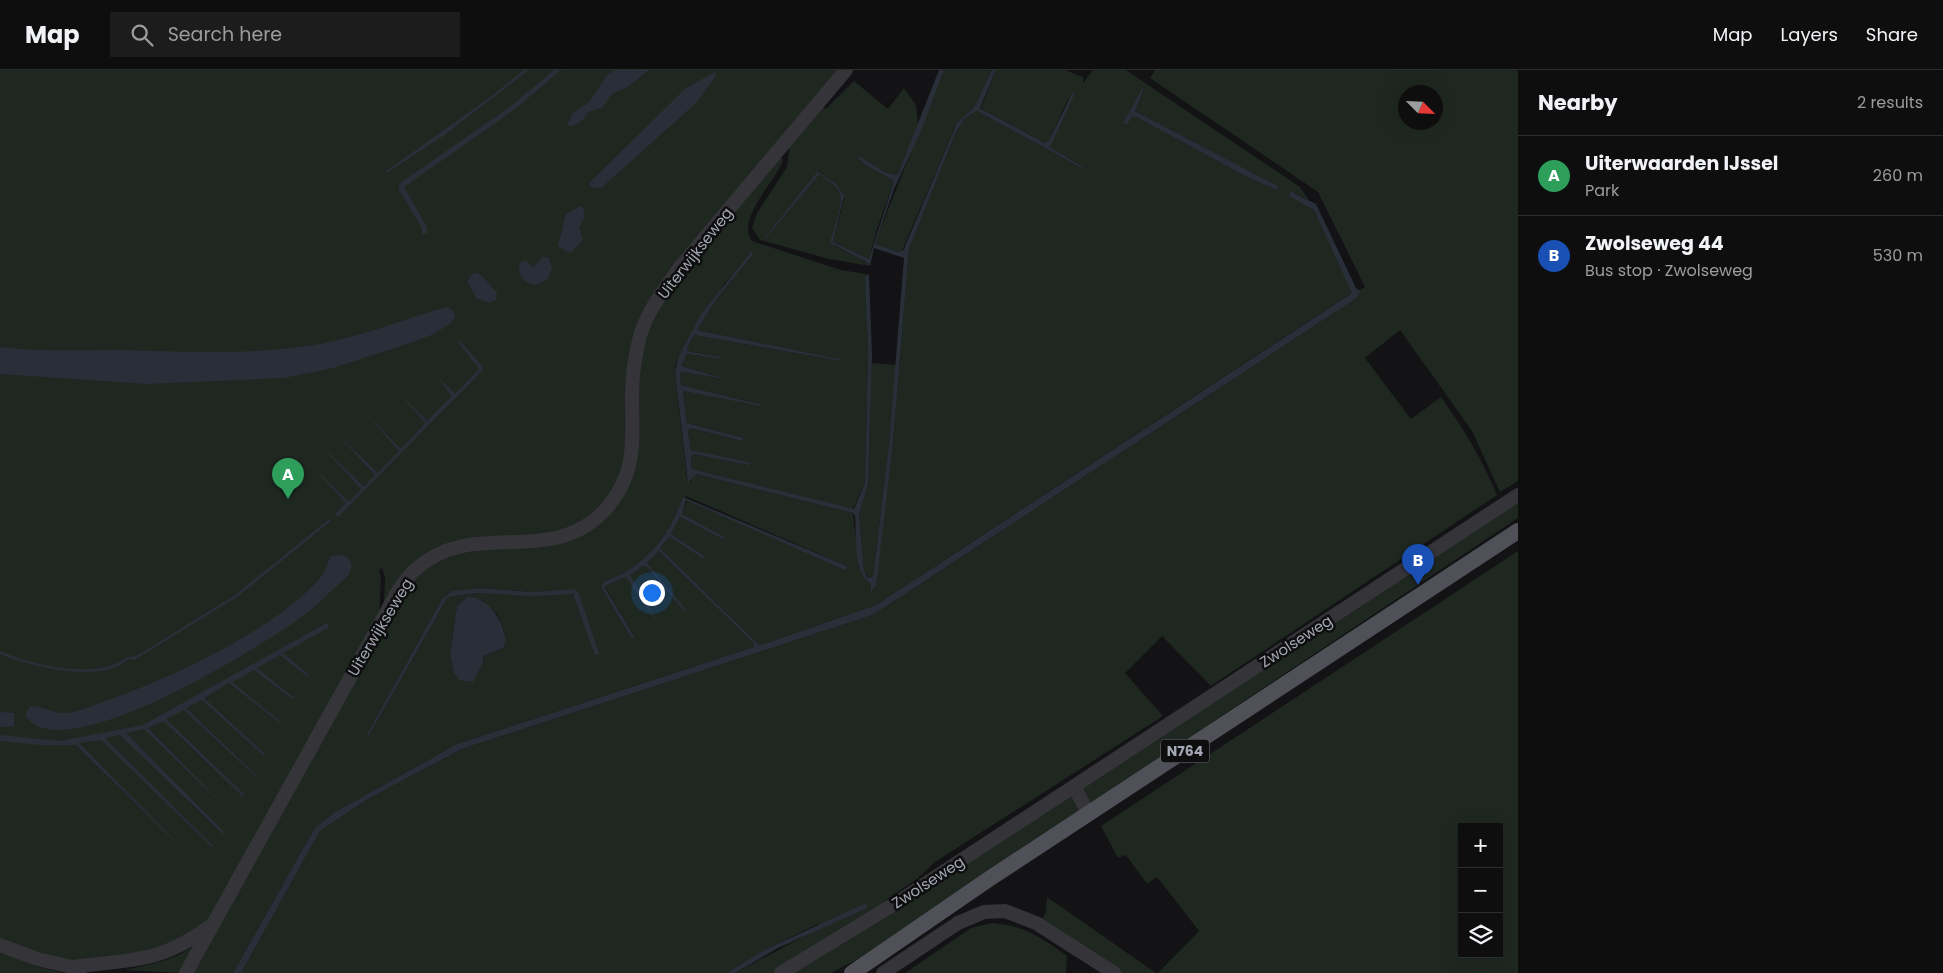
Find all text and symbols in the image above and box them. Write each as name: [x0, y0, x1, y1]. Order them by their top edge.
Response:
search box: [110, 12, 460, 57]
text: Map: [25, 18, 80, 51]
icon: search: [128, 21, 156, 49]
text: Search here: [168, 21, 282, 48]
text: Map: [1713, 22, 1753, 47]
text: Layers: [1781, 22, 1838, 47]
text: Share: [1866, 22, 1918, 47]
north arrow: [1398, 85, 1443, 130]
text: Nearby: [1538, 88, 1618, 117]
text: 2 results: [1857, 91, 1923, 114]
text: Uiterwaarden IJssel: [1585, 150, 1778, 177]
text: A: [1548, 164, 1560, 187]
text: 260 m: [1873, 164, 1923, 187]
text: Park: [1585, 179, 1619, 202]
street label: Uiterwijkseweg: [653, 203, 737, 303]
text: Zwolseweg 44: [1585, 230, 1724, 257]
text: B: [1549, 244, 1559, 267]
text: 530 m: [1873, 244, 1923, 267]
text: Bus stop · Zwolseweg: [1585, 259, 1753, 282]
pin: A: [272, 458, 304, 499]
pin: B: [1402, 544, 1434, 585]
street label: Uiterwijkseweg: [343, 574, 417, 680]
your location: [639, 580, 665, 606]
street label: Zwolseweg: [1256, 610, 1336, 672]
road number: N764: [1161, 739, 1209, 762]
map controls: [1458, 823, 1503, 958]
button: +: [1458, 823, 1503, 868]
street label: Zwolseweg: [888, 851, 968, 913]
button: −: [1458, 868, 1503, 913]
button: layers: [1458, 913, 1503, 958]

